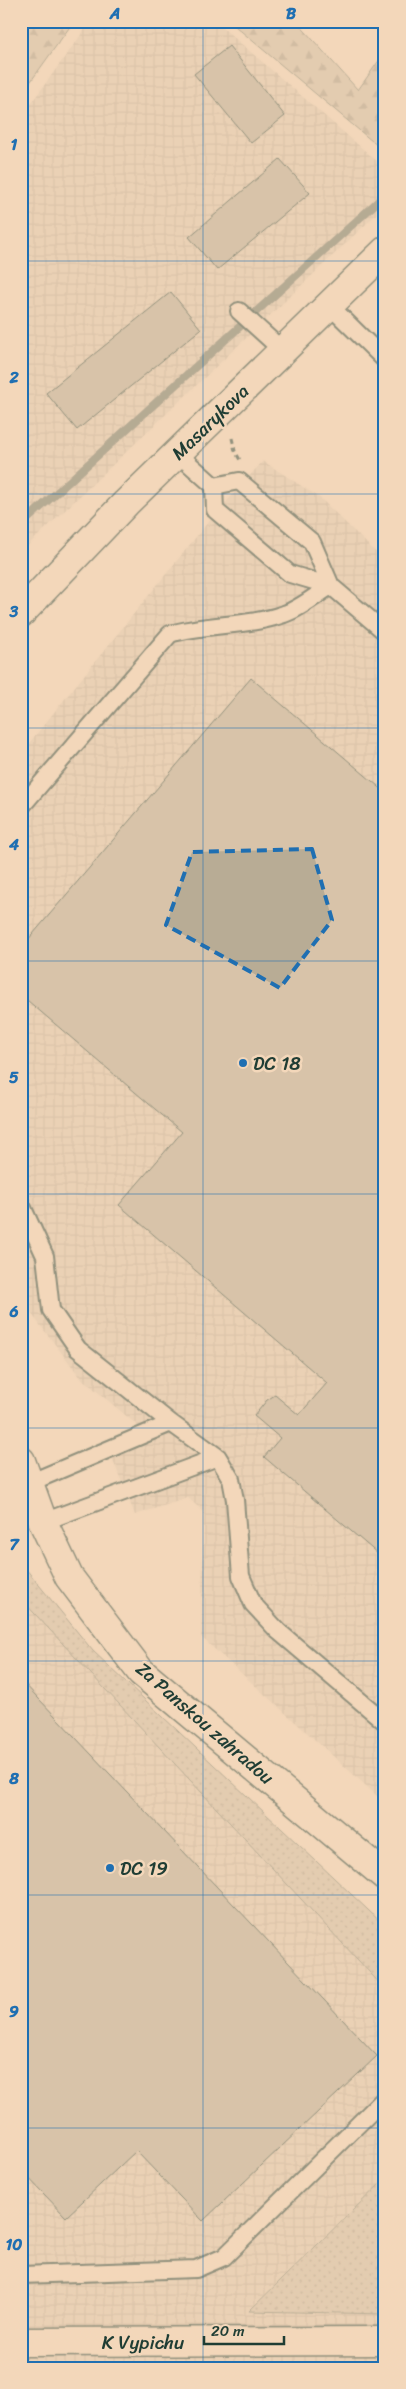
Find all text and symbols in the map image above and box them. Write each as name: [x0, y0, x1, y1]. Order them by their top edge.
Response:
text: A: [109, 0, 120, 28]
text: B: [286, 0, 297, 28]
text: 1: [11, 130, 18, 159]
text: 2: [8, 363, 19, 392]
street label: Masarykova: [163, 376, 257, 468]
text: 3: [9, 597, 19, 626]
text: 4: [8, 830, 19, 859]
place label: DC 18: [253, 1047, 301, 1080]
marker: DC 18: [237, 1057, 249, 1069]
text: 5: [9, 1063, 19, 1092]
text: 6: [8, 1297, 19, 1326]
text: 7: [9, 1530, 20, 1559]
street label: Za Panskou zahradou: [128, 1653, 282, 1793]
text: 8: [8, 1764, 19, 1793]
place label: DC 19: [120, 1852, 168, 1885]
marker: DC 19: [104, 1862, 116, 1874]
text: 9: [9, 1997, 19, 2026]
text: 10: [6, 2230, 22, 2259]
scale bar: [204, 2314, 284, 2346]
text: 20 m: [211, 2318, 245, 2344]
street label: K Vypichu: [102, 2326, 184, 2359]

